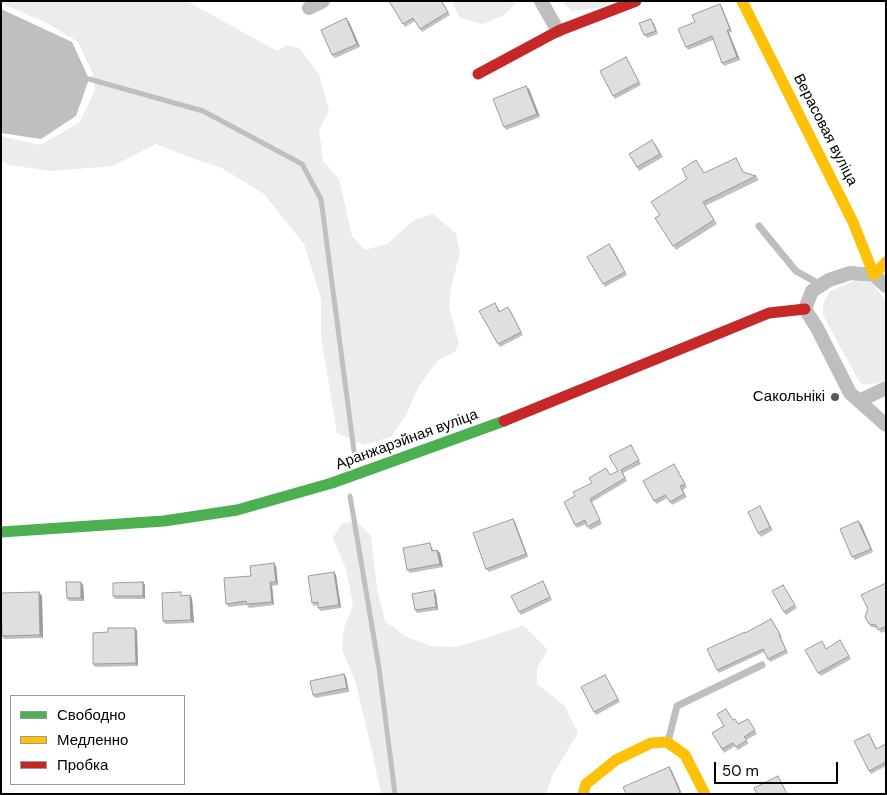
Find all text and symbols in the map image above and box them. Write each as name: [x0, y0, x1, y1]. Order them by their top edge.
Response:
street label: Верасовая вуліца: [789, 71, 861, 189]
place label: Сакольнікі: [753, 388, 825, 406]
marker: Сакольнікі: [829, 391, 841, 403]
street label: Аранжарэйная вуліца: [333, 406, 481, 474]
legend: [10, 695, 185, 785]
text: Свободно: [57, 705, 126, 725]
text: Медленно: [57, 730, 128, 750]
scale bar: [717, 752, 841, 784]
text: Пробка: [57, 755, 108, 775]
text: 50 m: [722, 761, 759, 781]

